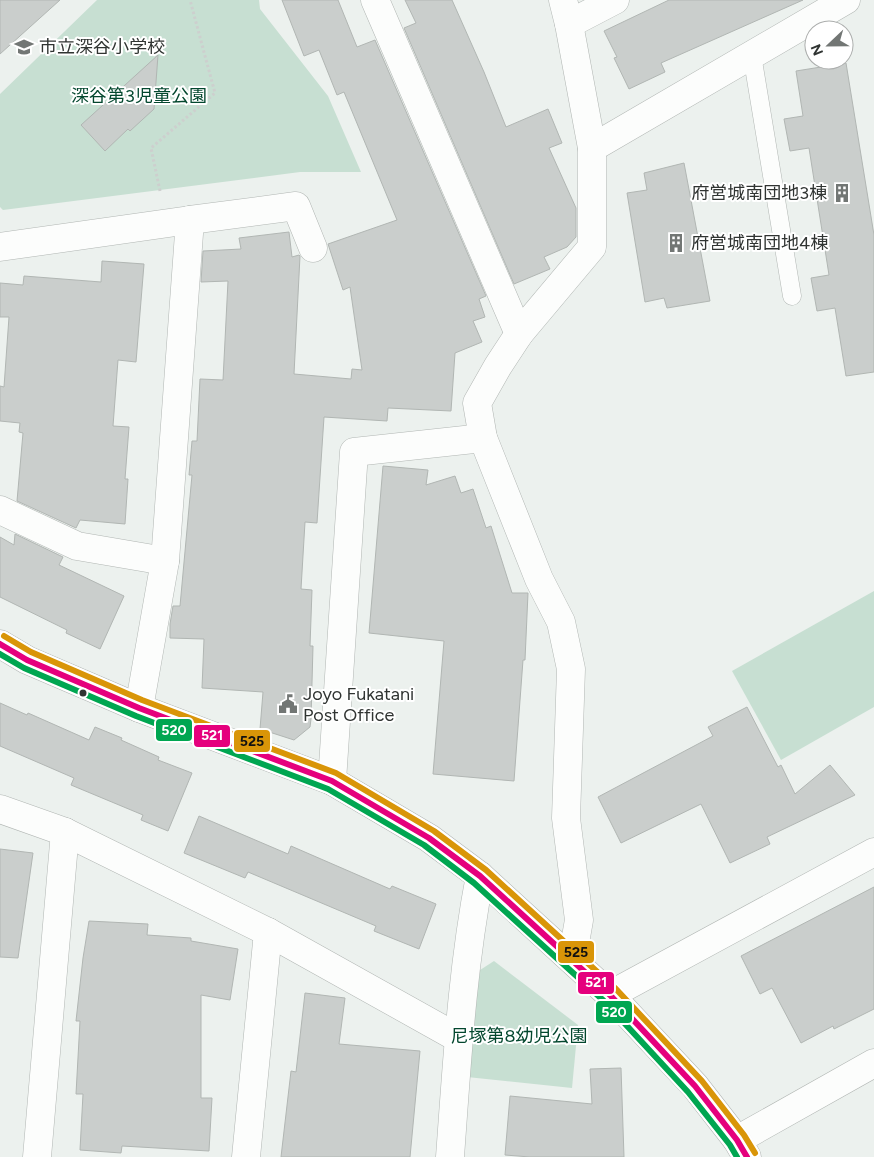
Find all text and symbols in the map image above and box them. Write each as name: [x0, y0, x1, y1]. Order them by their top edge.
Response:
north arrow: [804, 20, 854, 70]
school or university icon: 市立深谷小学校: [13, 36, 35, 58]
place label: 市立深谷小学校: [39, 36, 165, 58]
text: N: [808, 41, 827, 58]
park label: 深谷第3児童公園: [71, 85, 207, 107]
place label: 府営城南団地3棟: [691, 182, 827, 204]
building icon: 府営城南団地3棟: [831, 182, 853, 204]
building icon: 府営城南団地4棟: [665, 232, 687, 254]
place label: 府営城南団地4棟: [691, 232, 828, 254]
place label: Joyo Fukatani Post Office: [303, 683, 414, 726]
unlabelled marker: [78, 688, 88, 698]
public building icon: Joyo Fukatani Post Office: [277, 693, 299, 715]
line badge: 520: [155, 718, 193, 742]
text: 520: [161, 722, 187, 739]
line badge: 521: [193, 724, 231, 748]
text: 521: [201, 727, 223, 744]
line badge: 525: [233, 729, 271, 753]
text: 525: [240, 733, 264, 750]
line badge: 525: [557, 940, 595, 964]
text: 525: [564, 944, 588, 961]
line badge: 521: [577, 971, 615, 995]
text: 521: [585, 974, 607, 991]
line badge: 520: [595, 1000, 633, 1024]
text: 520: [601, 1004, 627, 1021]
park label: 尼塚第8幼児公園: [450, 1025, 588, 1047]

